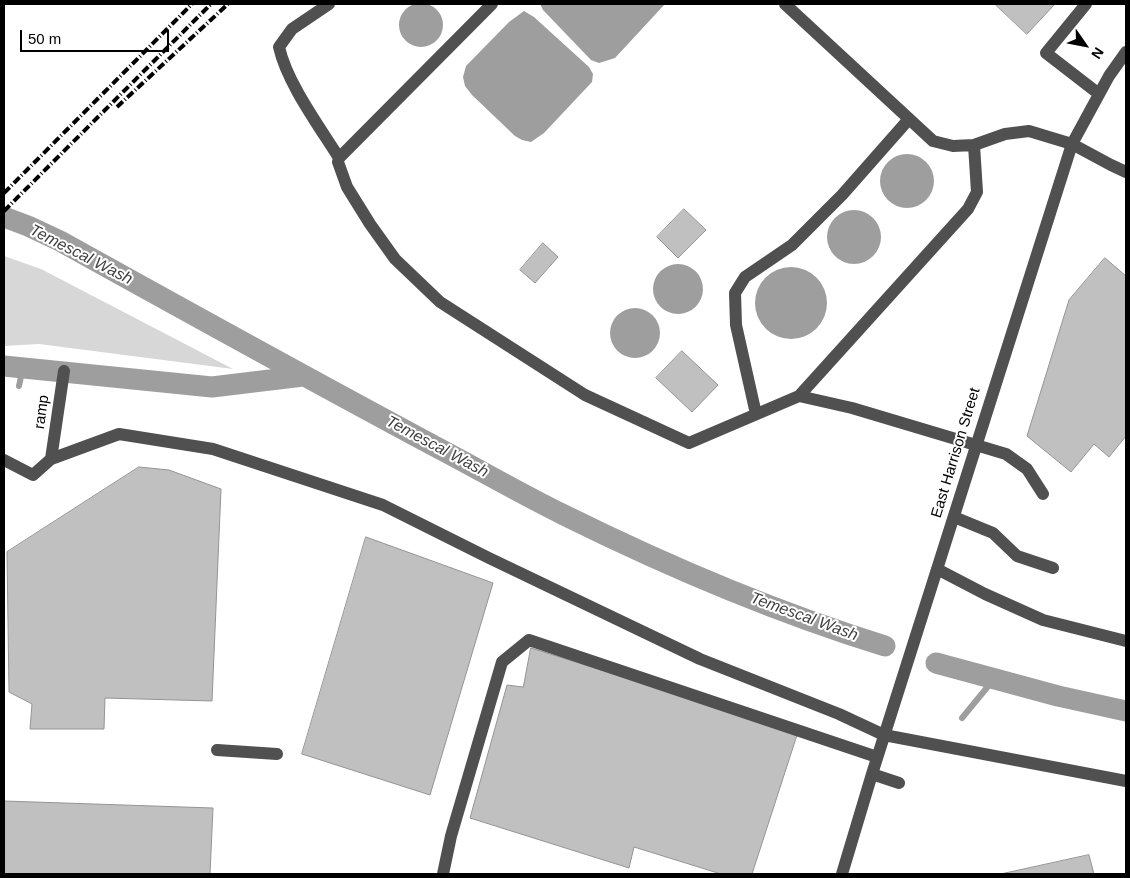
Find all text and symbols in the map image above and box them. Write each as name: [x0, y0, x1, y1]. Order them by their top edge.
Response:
scale bar: [22, 20, 171, 52]
north arrow: [1060, 20, 1110, 70]
text: 50 m: [28, 30, 61, 47]
text: N: [1088, 45, 1107, 62]
water label: Temescal Wash: [26, 221, 136, 289]
street label: East Harrison Street: [928, 386, 984, 520]
street label: ramp: [31, 394, 53, 430]
water label: Temescal Wash: [383, 412, 491, 482]
water label: Temescal Wash: [748, 589, 860, 645]

